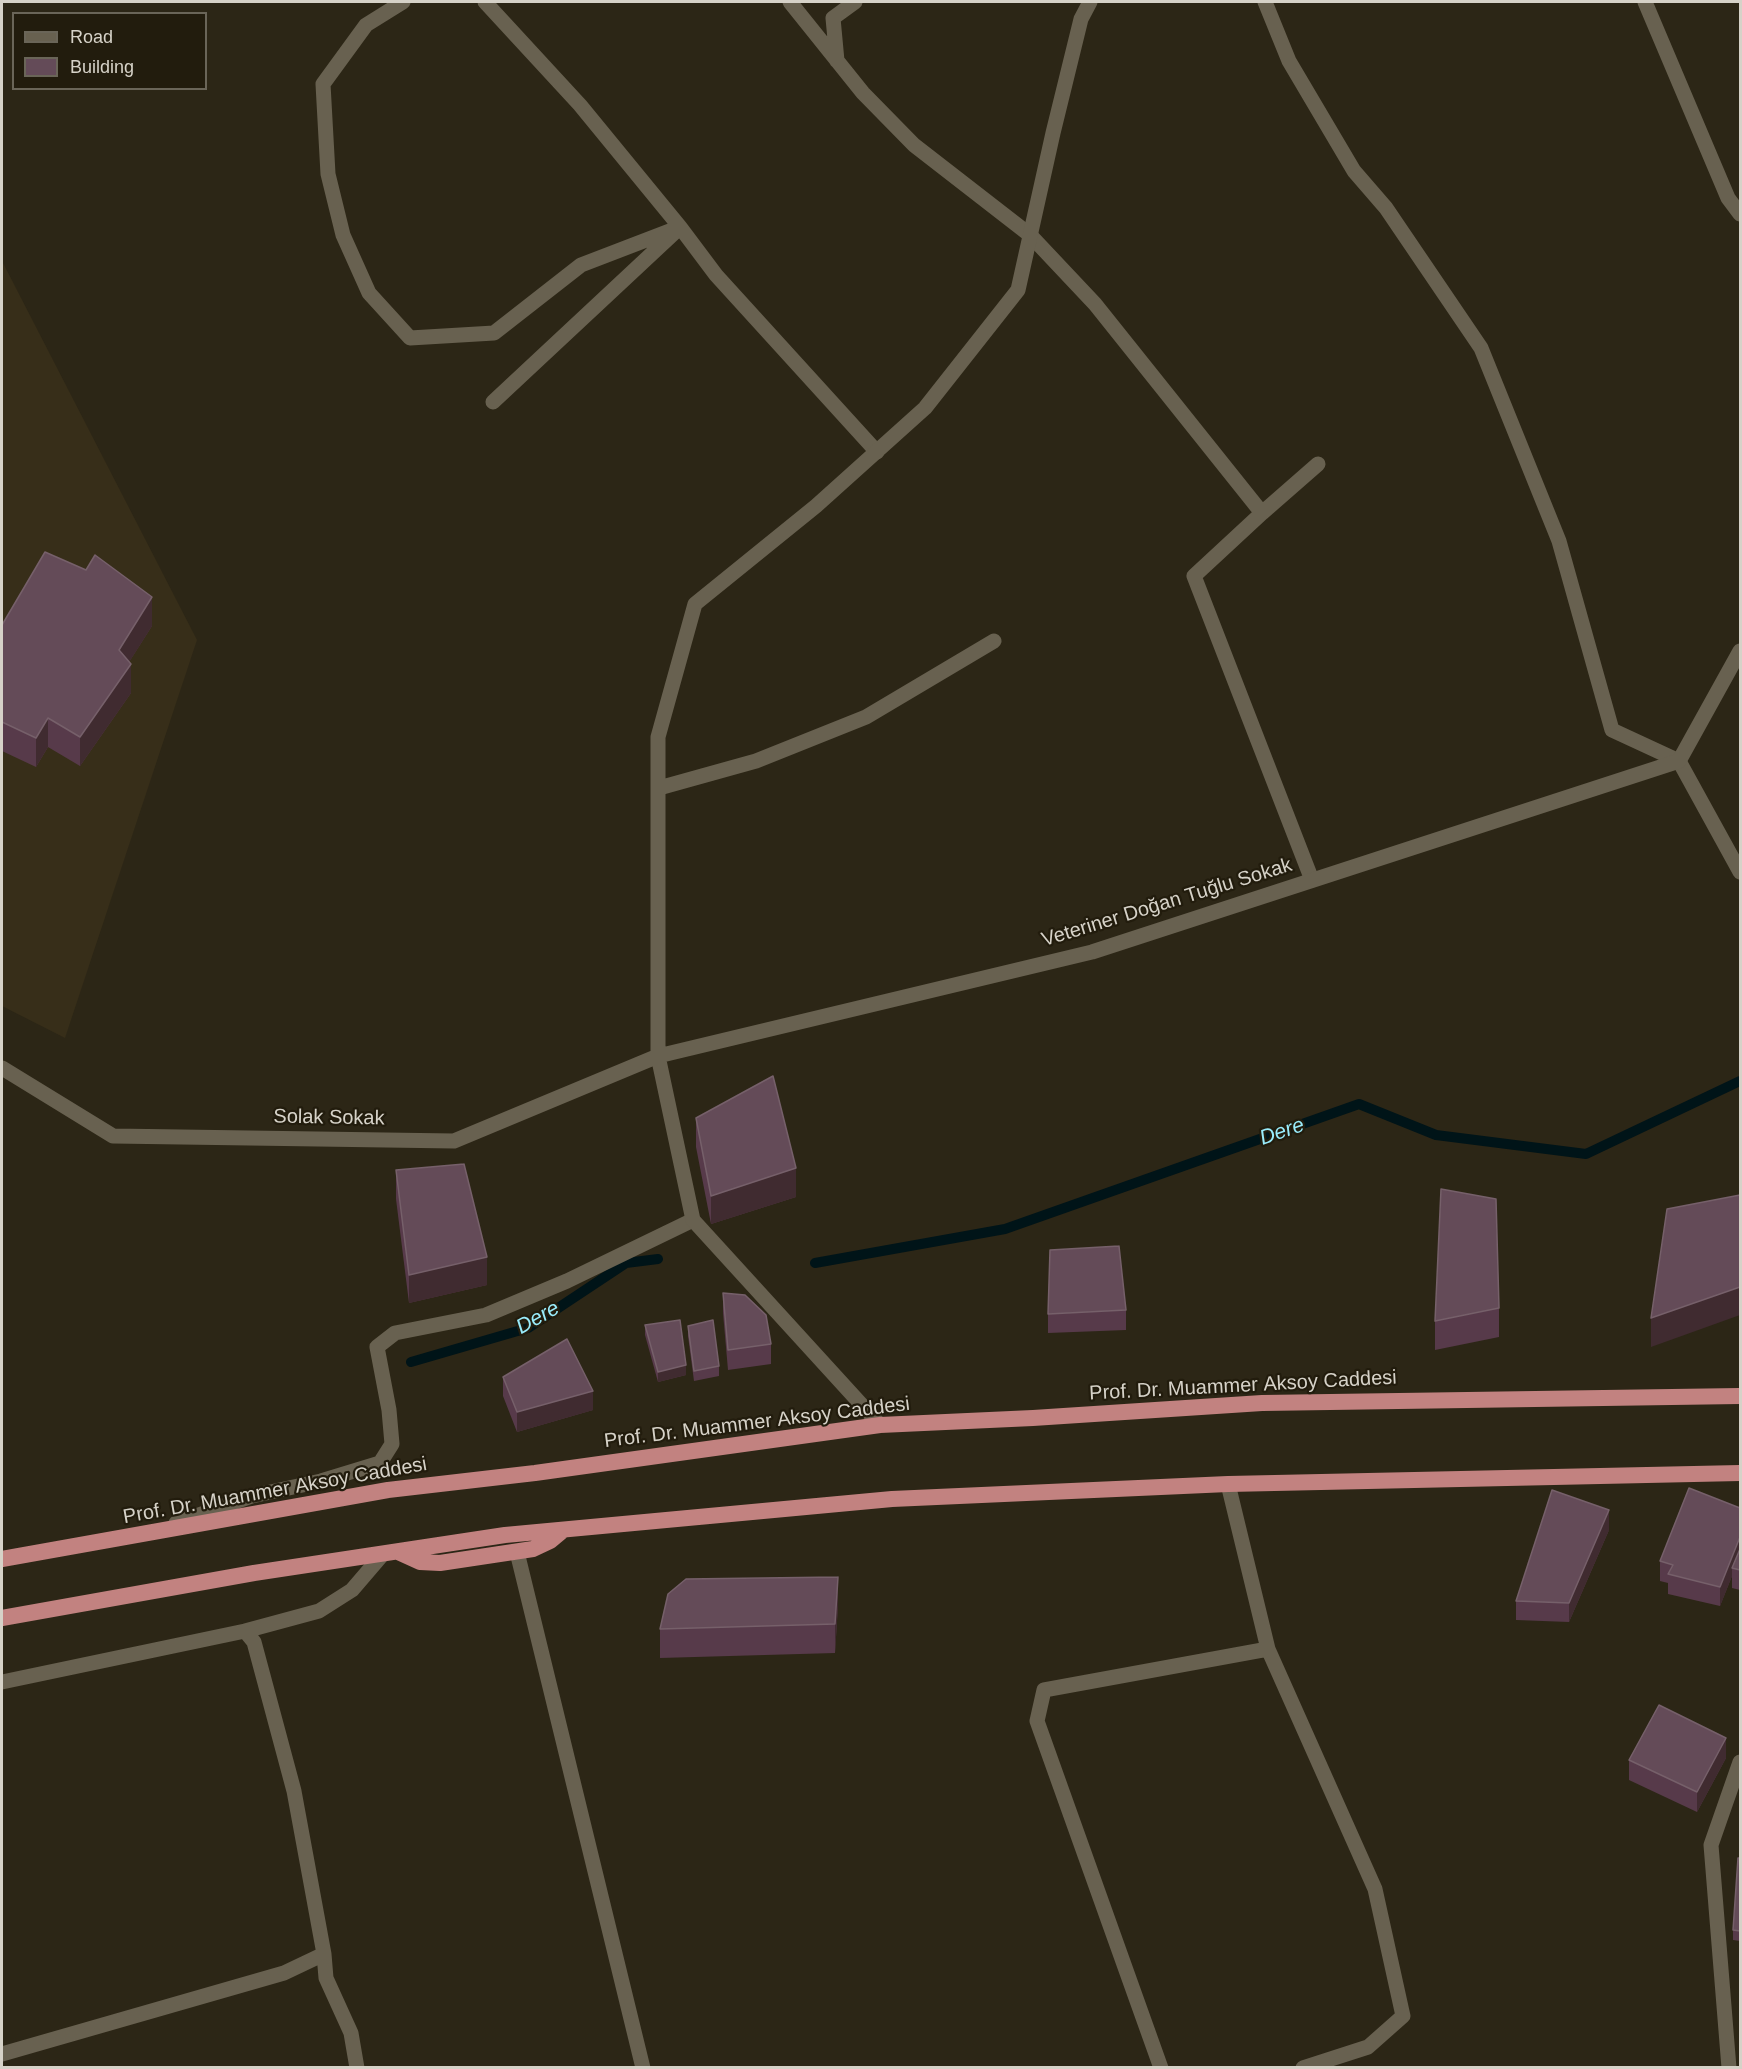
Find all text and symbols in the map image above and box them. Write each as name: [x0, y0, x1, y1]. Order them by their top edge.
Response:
legend: [12, 12, 207, 90]
text: Road: [70, 27, 113, 47]
text: Building: [70, 57, 134, 77]
street label: Veteriner Doğan Tuğlu Sokak: [1039, 853, 1295, 953]
street label: Solak Sokak: [273, 1105, 385, 1131]
water label: Dere: [1256, 1113, 1308, 1151]
water label: Dere: [512, 1296, 564, 1340]
street label: Prof. Dr. Muammer Aksoy Caddesi: [1089, 1366, 1397, 1406]
street label: Prof. Dr. Muammer Aksoy Caddesi: [603, 1392, 911, 1454]
street label: Prof. Dr. Muammer Aksoy Caddesi: [121, 1452, 429, 1530]

